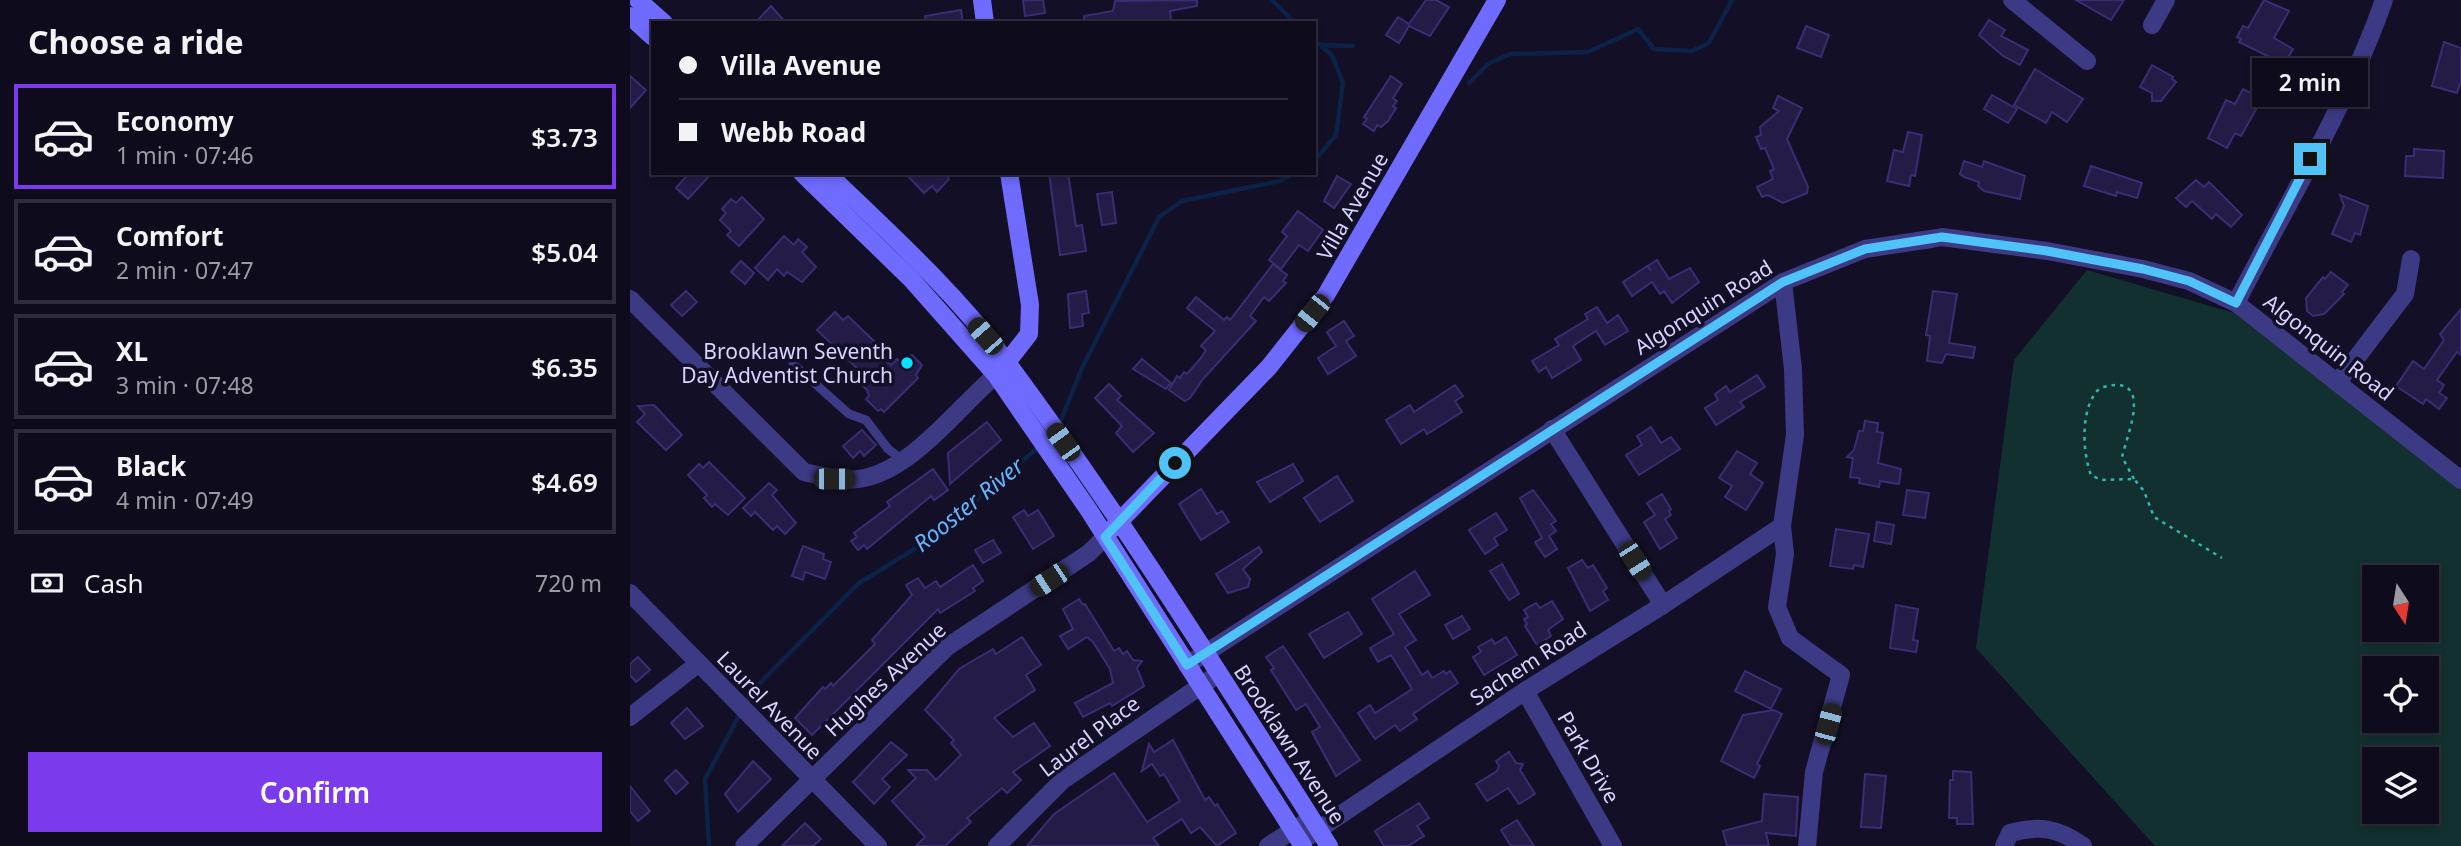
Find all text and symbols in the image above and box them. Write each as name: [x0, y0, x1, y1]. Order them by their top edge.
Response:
text: Choose a ride: [28, 20, 244, 63]
text: Villa Avenue: [721, 47, 881, 83]
callout: 2 min: [2252, 58, 2368, 106]
text: 2 min: [2279, 66, 2341, 98]
text: Economy: [116, 103, 234, 139]
icon: car: [32, 105, 95, 168]
text: Webb Road: [721, 114, 866, 150]
text: $3.73: [531, 119, 598, 155]
text: 1 min · 07:46: [116, 139, 254, 171]
route end: [2294, 143, 2326, 175]
street label: Villa Avenue: [1310, 147, 1394, 265]
text: Comfort: [116, 218, 224, 254]
icon: car: [32, 220, 95, 283]
text: $5.04: [531, 234, 598, 270]
street label: Algonquin Road: [1629, 253, 1777, 361]
text: 2 min · 07:47: [116, 254, 254, 286]
street label: Algonquin Road: [2258, 287, 2400, 407]
car: [1291, 290, 1334, 336]
car: [964, 313, 1007, 359]
text: XL: [116, 333, 148, 369]
icon: car: [32, 335, 95, 398]
place label: Brooklawn Seventh Day Adventist Church: [681, 337, 893, 389]
text: $6.35: [531, 349, 598, 385]
marker: Brooklawn Seventh Day Adventist Church: [899, 355, 915, 371]
text: 3 min · 07:48: [116, 369, 254, 401]
car: [1043, 419, 1084, 465]
route start: [1159, 447, 1191, 479]
text: Black: [116, 448, 186, 484]
water label: Rooster River: [906, 449, 1031, 559]
icon: car: [32, 450, 95, 513]
text: $4.69: [531, 464, 598, 500]
car: [814, 469, 856, 490]
text: 4 min · 07:49: [116, 484, 254, 516]
car: [1615, 538, 1656, 584]
car: [1026, 560, 1073, 600]
icon: cash: [28, 564, 66, 602]
text: Cash: [84, 565, 144, 601]
north arrow: [2362, 565, 2440, 642]
map controls: [2362, 565, 2439, 824]
text: 720 m: [535, 567, 602, 599]
street label: Sachem Road: [1464, 615, 1592, 711]
street label: Hughes Avenue: [819, 616, 951, 742]
street label: Laurel Avenue: [711, 645, 829, 765]
button: locate: [2362, 656, 2439, 733]
street label: Brooklawn Avenue: [1228, 659, 1352, 829]
street label: Laurel Place: [1033, 689, 1145, 783]
car: [1813, 701, 1844, 747]
street label: Park Drive: [1551, 706, 1627, 808]
button: layers: [2362, 747, 2439, 824]
button: Confirm: [28, 752, 602, 832]

